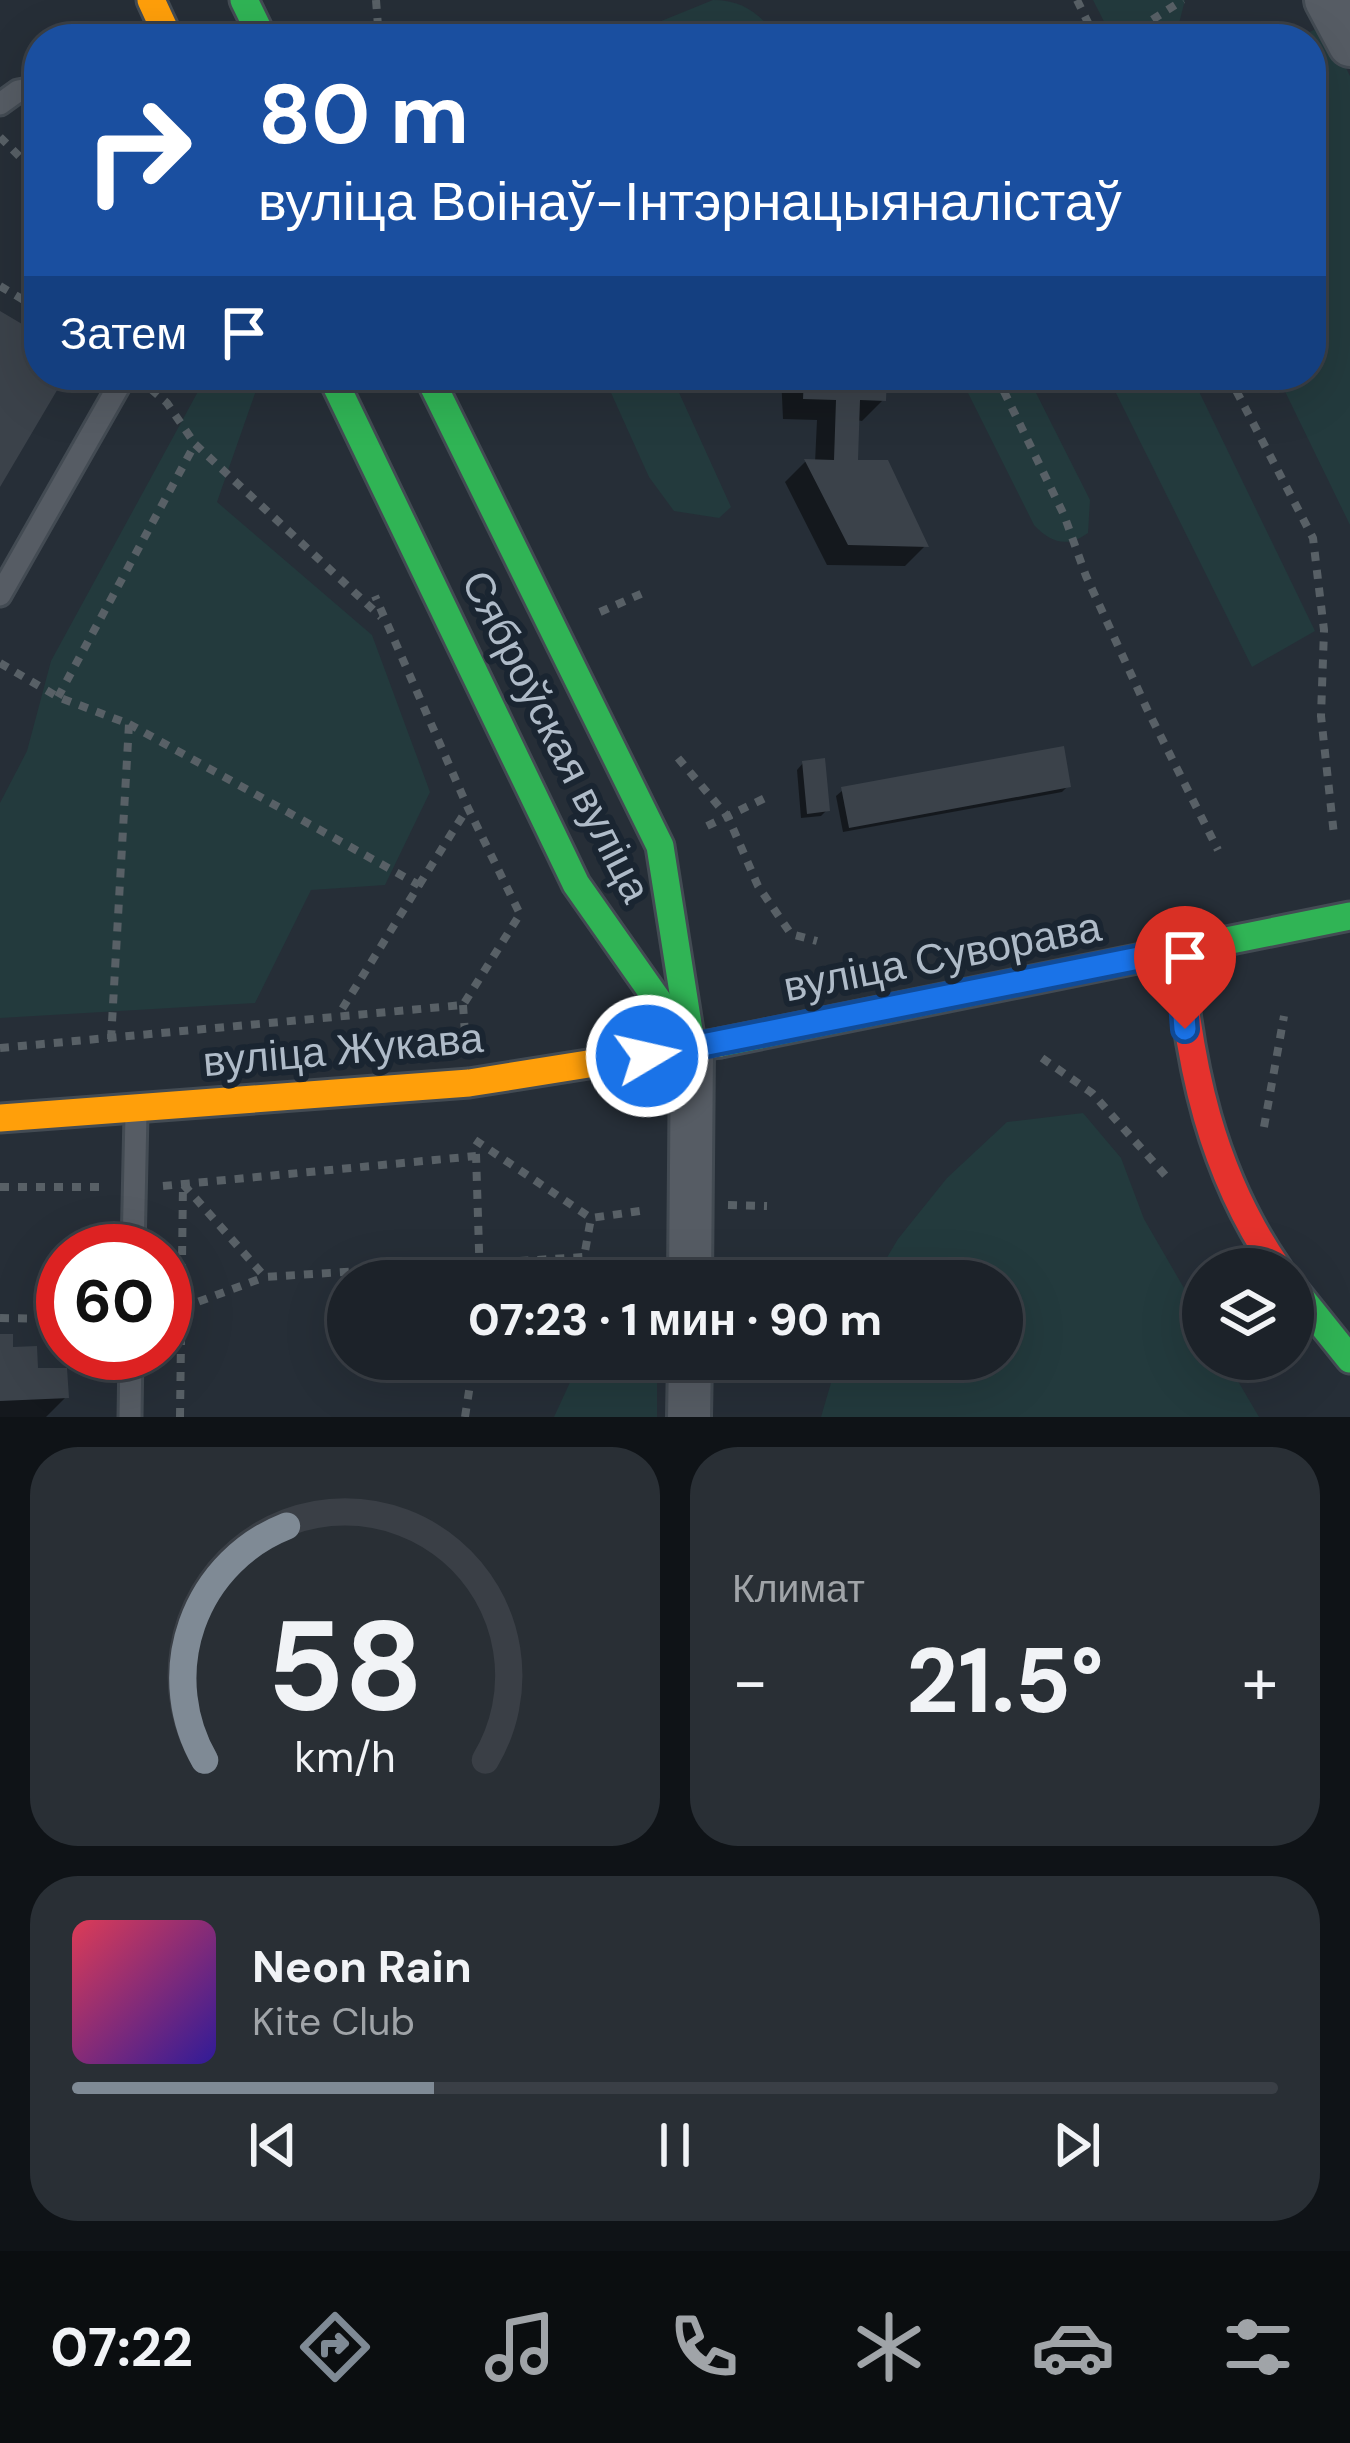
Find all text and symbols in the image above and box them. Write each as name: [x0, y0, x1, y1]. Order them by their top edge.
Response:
text: 80 m: [258, 60, 469, 169]
icon: right: [60, 72, 216, 228]
text: вуліца Воінаў-Інтэрнацыяналістаў: [258, 166, 1122, 237]
icon: arrive: [211, 300, 277, 366]
text: Затем: [60, 304, 187, 363]
street label: Сяброўская вуліца: [449, 561, 664, 912]
street label: вуліца Суворава: [779, 899, 1106, 1014]
pin: [1134, 906, 1236, 1029]
icon: arrive: [1152, 924, 1218, 990]
position arrow: [584, 993, 710, 1119]
street label: вуліца Жукава: [201, 1010, 486, 1089]
speed limit sign: 60: [36, 1224, 192, 1380]
map controls: [1182, 1248, 1314, 1380]
button: layers: [1182, 1248, 1314, 1380]
text: 07:23 · 1 мин · 90 m: [468, 1290, 882, 1349]
text: Климат: [732, 1563, 865, 1614]
text: 58: [267, 1585, 423, 1748]
text: 21.5°: [906, 1623, 1104, 1740]
text: −: [732, 1639, 768, 1724]
text: +: [1242, 1639, 1278, 1724]
text: km/h: [294, 1728, 396, 1784]
text: Neon Rain: [252, 1937, 472, 1996]
text: Kite Club: [252, 1996, 415, 2047]
icon: previous: [240, 2112, 306, 2178]
icon: pause: [642, 2112, 708, 2178]
icon: next: [1044, 2112, 1110, 2178]
icon: directions: [293, 2305, 377, 2389]
icon: music: [478, 2305, 562, 2389]
icon: phone: [662, 2305, 746, 2389]
icon: climate: [847, 2305, 931, 2389]
icon: car: [1031, 2305, 1115, 2389]
icon: filters: [1216, 2305, 1300, 2389]
text: 07:22: [50, 2312, 193, 2383]

